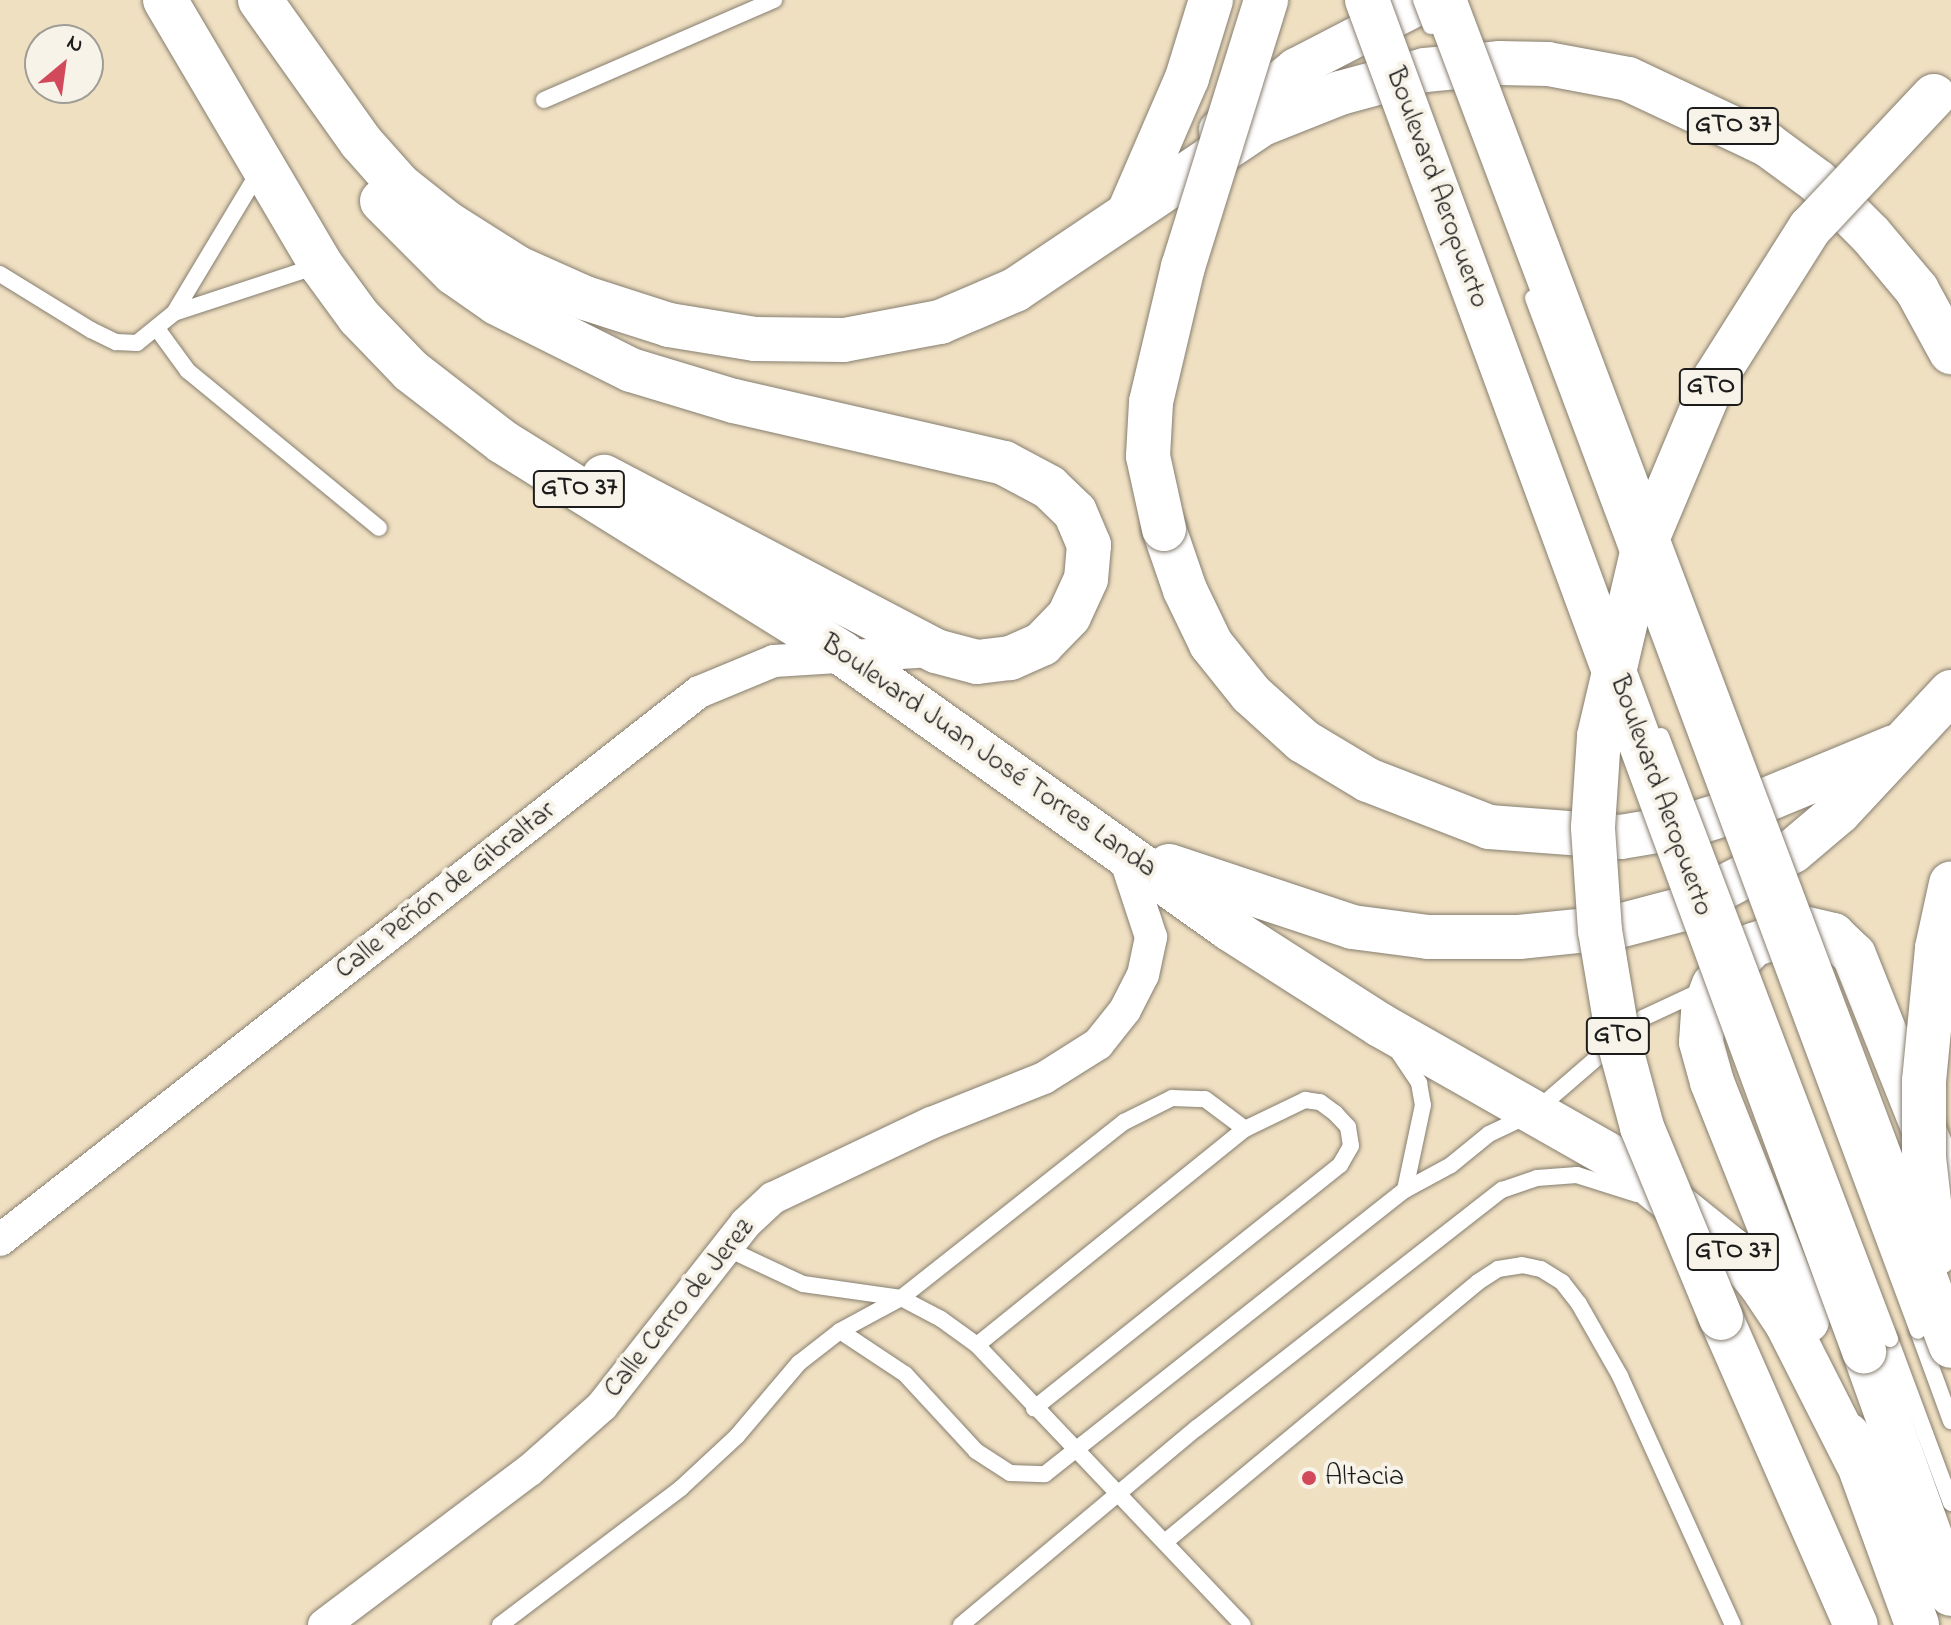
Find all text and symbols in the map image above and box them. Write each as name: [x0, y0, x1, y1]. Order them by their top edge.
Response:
north arrow: [24, 24, 104, 104]
text: N: [60, 27, 89, 62]
street label: Boulevard Aeropuerto: [1377, 63, 1495, 313]
road number: GTO 37: [1685, 104, 1781, 148]
road number: GTO: [1677, 365, 1745, 409]
road number: GTO 37: [531, 467, 627, 511]
street label: Boulevard Juan José Torres Landa: [814, 628, 1162, 886]
street label: Boulevard Aeropuerto: [1601, 671, 1719, 921]
street label: Calle Peñón de Gibraltar: [329, 795, 563, 987]
road number: GTO: [1584, 1014, 1652, 1058]
street label: Calle Cerro de Jerez: [597, 1213, 763, 1405]
road number: GTO 37: [1685, 1230, 1781, 1274]
place label: Altacia: [1325, 1461, 1404, 1495]
marker: Altacia: [1300, 1469, 1318, 1487]

